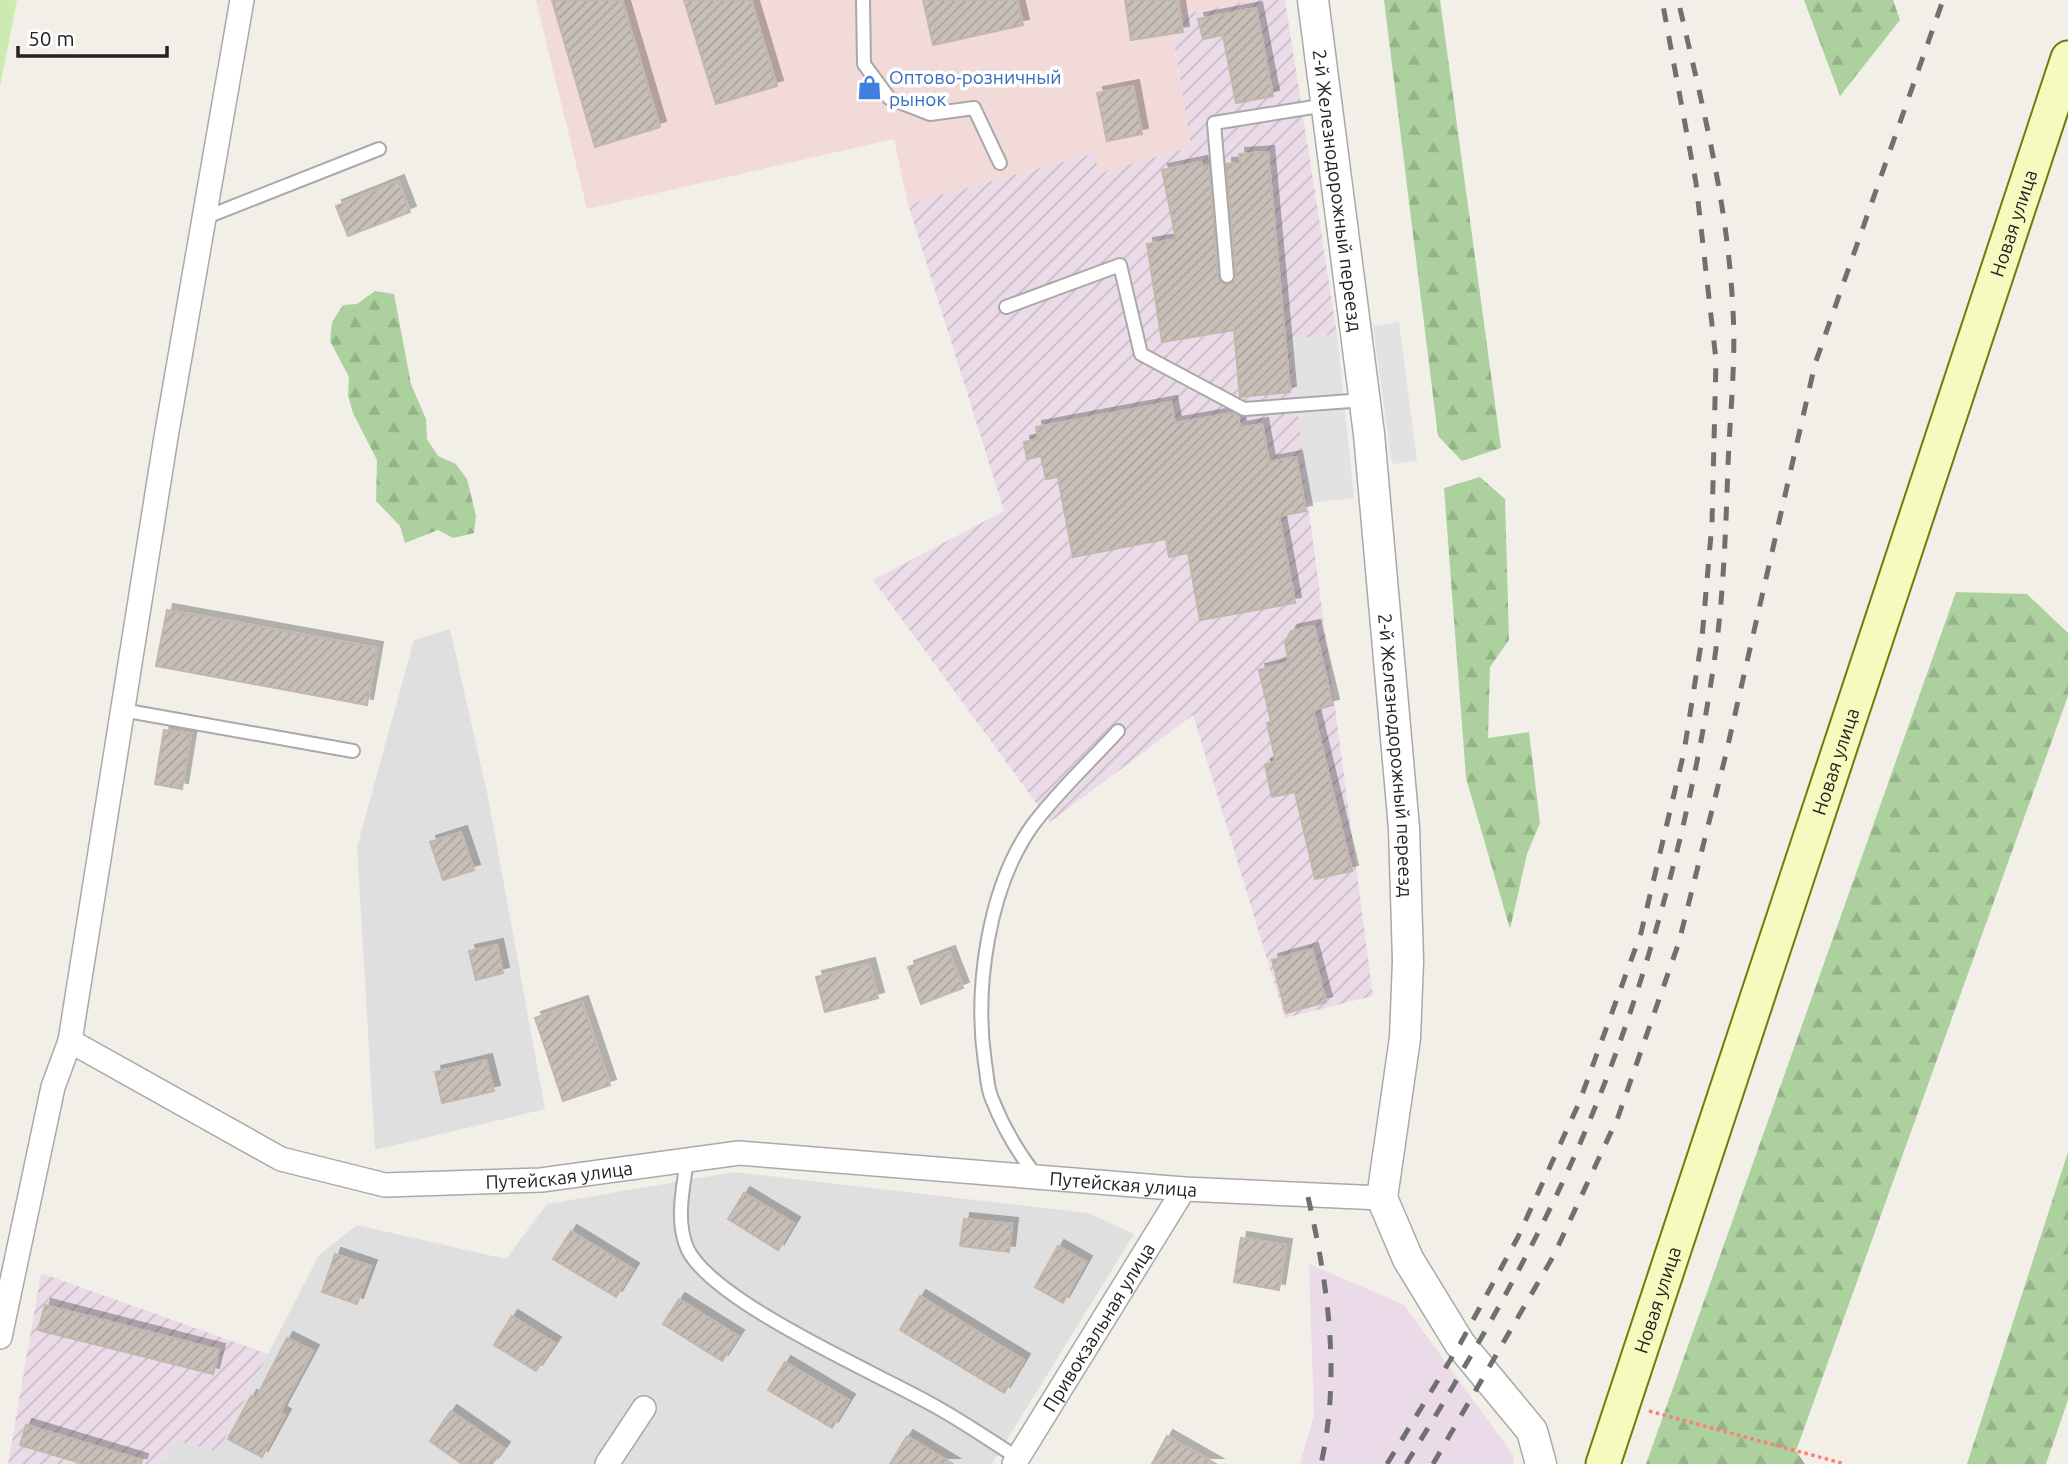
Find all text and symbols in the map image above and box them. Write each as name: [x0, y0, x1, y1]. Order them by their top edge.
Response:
scale bar: [18, 14, 166, 58]
text: 50 m: [28, 26, 75, 50]
street label: 2-й Железнодорожный переезд: [1308, 48, 1367, 333]
place label: Оптово-розничный рынок: [889, 66, 1062, 110]
shop icon: Оптово-розничный рынок: [855, 74, 883, 102]
street label: Новая улица: [1985, 167, 2041, 279]
street label: 2-й Железнодорожный переезд: [1374, 612, 1417, 897]
street label: Новая улица: [1807, 705, 1863, 818]
street label: Путейская улица: [485, 1157, 634, 1193]
street label: Путейская улица: [1049, 1167, 1198, 1201]
street label: Привокзальная улица: [1038, 1239, 1159, 1415]
street label: Новая улица: [1629, 1243, 1685, 1356]

